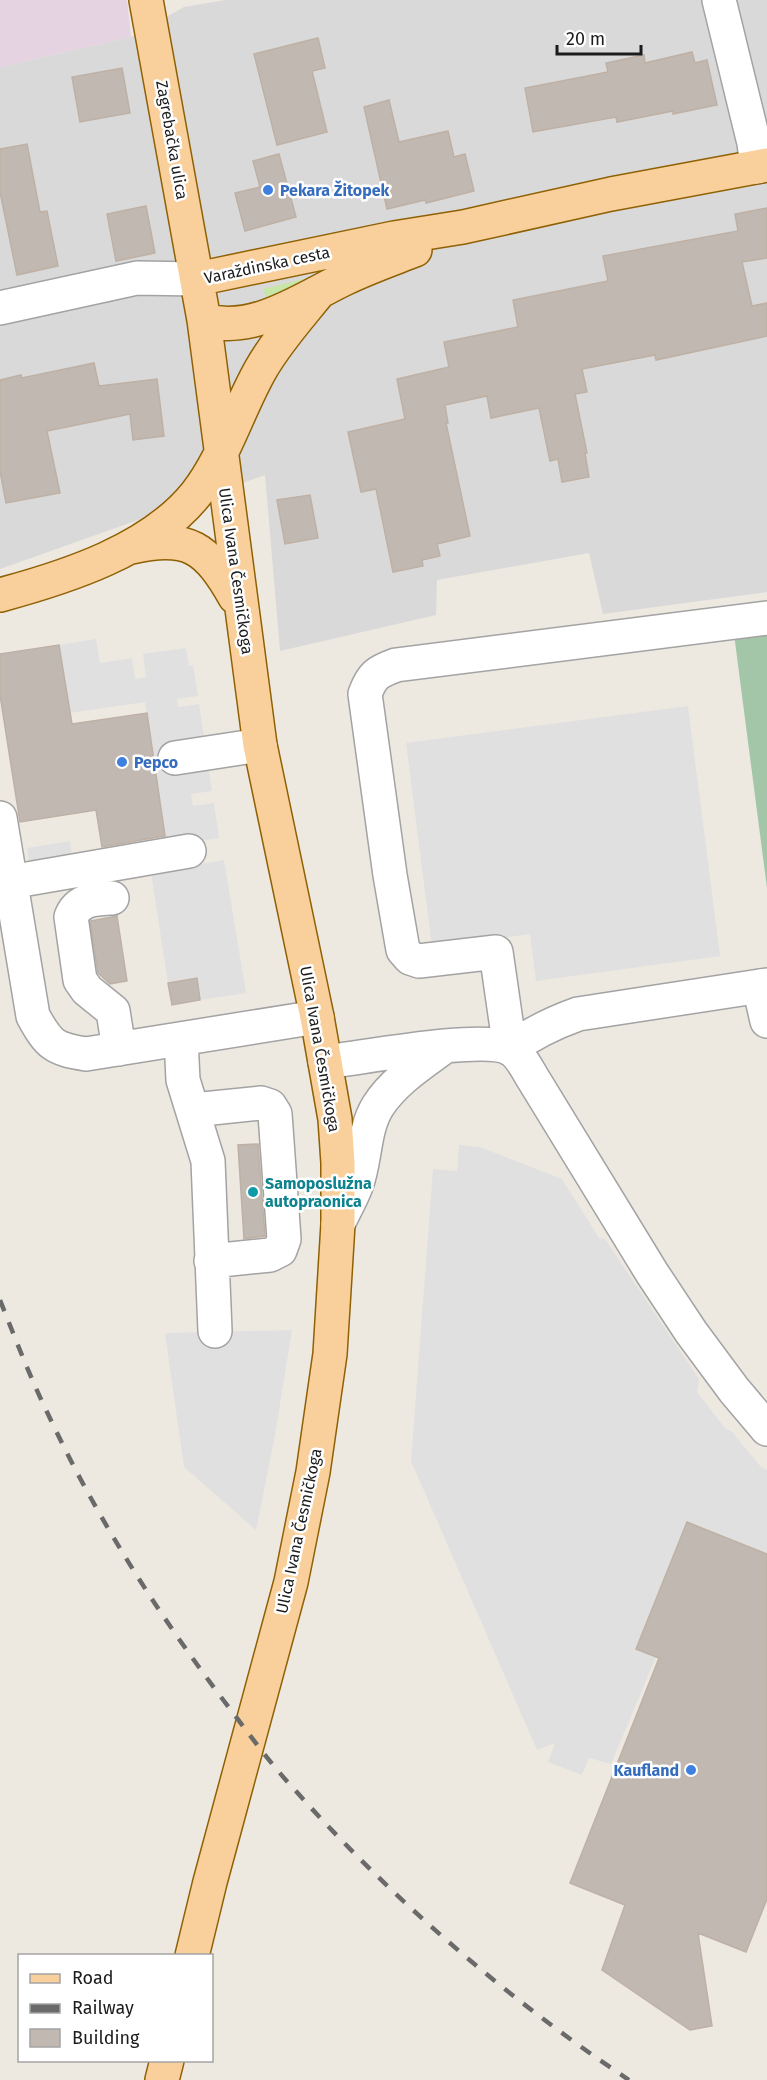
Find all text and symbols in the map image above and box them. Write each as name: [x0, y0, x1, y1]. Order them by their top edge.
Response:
scale bar: [557, 18, 641, 56]
text: 20 m: [566, 28, 605, 50]
street label: Zagrebačka ulica: [152, 79, 192, 201]
place label: Pekara Žitopek: [280, 180, 390, 200]
marker: Pekara Žitopek: [261, 183, 275, 197]
street label: Varaždinska cesta: [202, 242, 332, 288]
street label: Ulica Ivana Česmičkoga: [215, 486, 258, 656]
place label: Pepco: [134, 753, 178, 772]
marker: Pepco: [115, 755, 129, 769]
street label: Ulica Ivana Česmičkoga: [296, 964, 345, 1134]
place label: Samoposlužna autopraonica: [265, 1174, 372, 1211]
marker: Samoposlužna autopraonica: [246, 1185, 260, 1199]
street label: Ulica Ivana Česmičkoga: [271, 1446, 326, 1615]
place label: Kaufland: [613, 1761, 679, 1780]
marker: Kaufland: [684, 1763, 698, 1777]
legend: [18, 1954, 213, 2062]
text: Road: [72, 1967, 114, 1989]
text: Railway: [72, 1997, 134, 2019]
text: Building: [72, 2027, 140, 2049]

